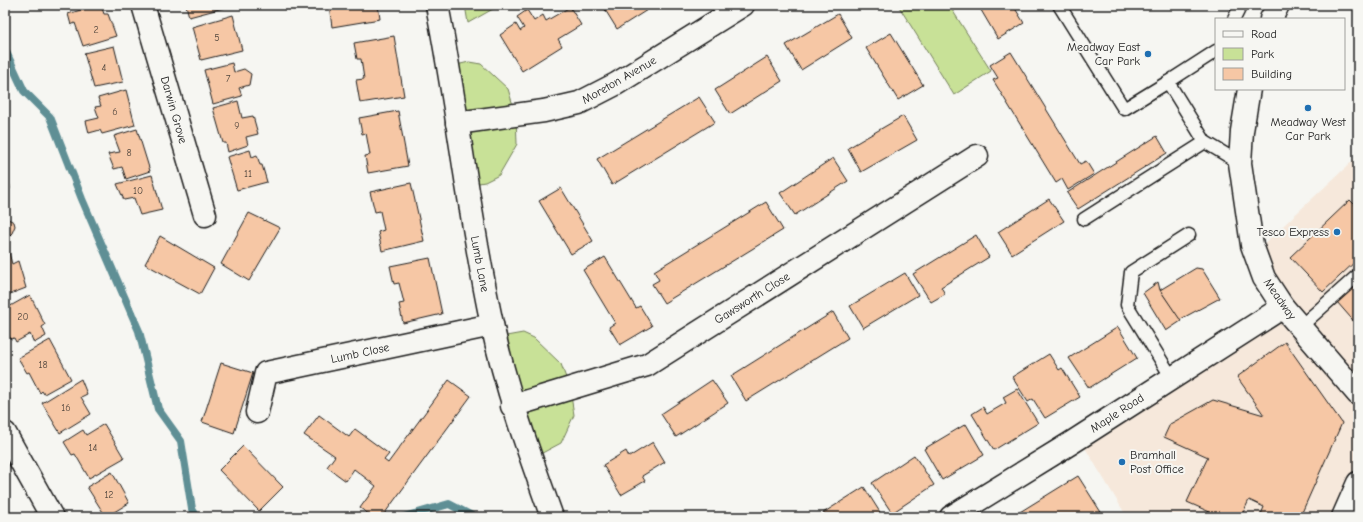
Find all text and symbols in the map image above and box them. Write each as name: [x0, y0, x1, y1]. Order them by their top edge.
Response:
legend: [1215, 18, 1345, 90]
house number: 2: [93, 24, 99, 36]
text: Road: [1251, 27, 1277, 41]
house number: 5: [214, 32, 220, 44]
place label: Meadway East Car Park: [1067, 40, 1141, 68]
text: Park: [1251, 47, 1274, 61]
marker: Meadway East Car Park: [1143, 49, 1153, 59]
street label: Moreton Avenue: [579, 53, 659, 107]
house number: 4: [102, 62, 107, 74]
text: Building: [1251, 67, 1292, 81]
house number: 7: [226, 73, 231, 85]
street label: Darwin Grove: [158, 75, 190, 145]
marker: Meadway West Car Park: [1303, 103, 1313, 113]
house number: 6: [112, 106, 118, 118]
place label: Meadway West Car Park: [1270, 115, 1346, 143]
house number: 9: [234, 120, 240, 132]
house number: 8: [126, 147, 132, 159]
house number: 11: [244, 168, 252, 180]
house number: 10: [133, 185, 143, 197]
place label: Tesco Express: [1257, 225, 1329, 239]
marker: Tesco Express: [1332, 227, 1342, 237]
street label: Lumb Lane: [468, 235, 492, 293]
street label: Gawsworth Close: [712, 269, 792, 327]
street label: Meadway: [1261, 276, 1300, 323]
house number: 20: [17, 311, 29, 323]
street label: Lumb Close: [329, 340, 391, 366]
house number: 18: [38, 359, 48, 371]
street label: Maple Road: [1088, 390, 1146, 436]
house number: 16: [61, 402, 71, 414]
house number: 14: [89, 442, 98, 454]
place label: Bramhall Post Office: [1130, 448, 1184, 476]
marker: Bramhall Post Office: [1117, 457, 1127, 467]
house number: 12: [104, 489, 114, 501]

